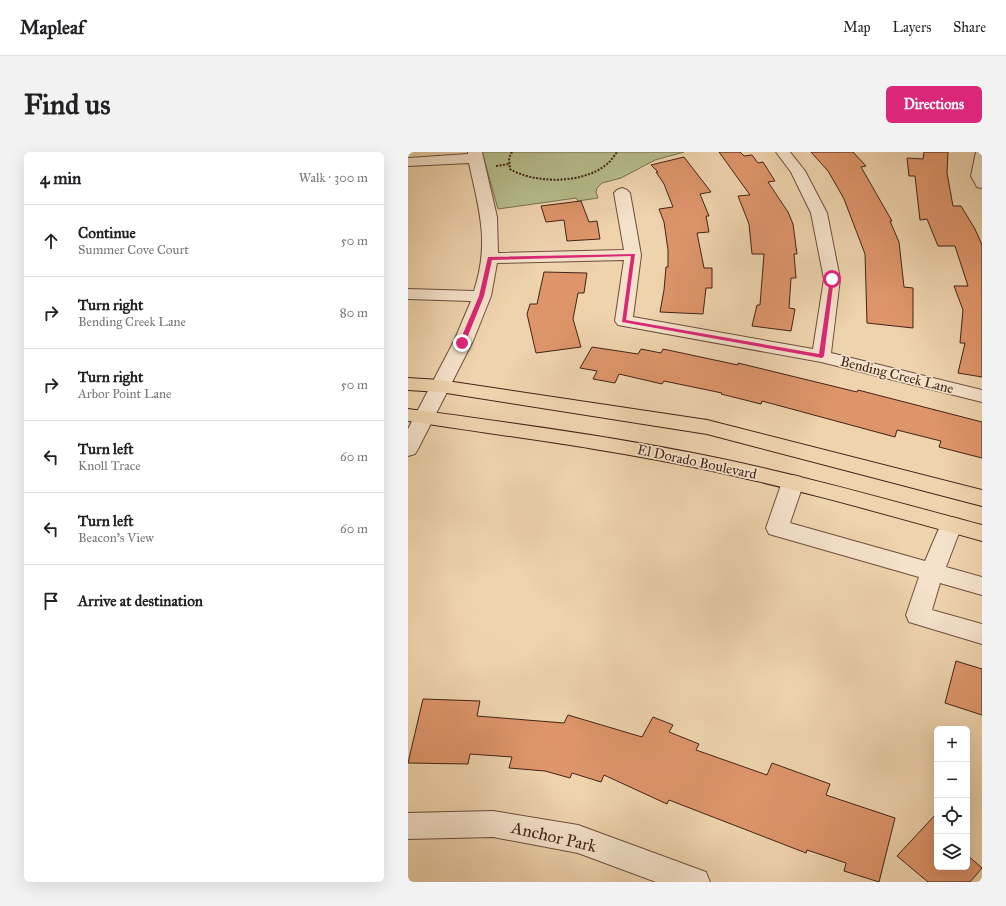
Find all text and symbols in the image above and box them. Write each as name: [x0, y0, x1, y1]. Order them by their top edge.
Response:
text: Mapleaf: [20, 16, 84, 39]
text: Map: [843, 19, 871, 36]
text: Layers: [893, 19, 931, 36]
text: Share: [953, 19, 986, 36]
button: Directions: [886, 86, 982, 123]
text: Find us: [24, 87, 110, 122]
text: 4 min: [40, 168, 81, 189]
text: Walk · 300 m: [299, 170, 368, 186]
text: Continue: [78, 224, 136, 242]
icon: ahead: [40, 230, 62, 252]
text: 50 m: [341, 233, 368, 249]
text: Summer Cove Court: [78, 242, 189, 258]
route start: [823, 270, 841, 288]
text: Turn right: [78, 296, 143, 314]
icon: right: [40, 302, 62, 324]
text: 80 m: [340, 305, 368, 321]
text: Bending Creek Lane: [78, 314, 186, 330]
route end: [453, 334, 471, 352]
street label: Bending Creek Lane: [839, 353, 956, 397]
text: Turn right: [78, 368, 143, 386]
icon: right: [40, 374, 62, 396]
text: 50 m: [341, 377, 368, 393]
text: Arbor Point Lane: [78, 386, 172, 402]
text: Turn left: [78, 440, 134, 458]
street label: El Dorado Boulevard: [636, 441, 758, 483]
icon: left: [40, 446, 62, 468]
text: 60 m: [340, 449, 368, 465]
text: Knoll Trace: [78, 458, 141, 474]
text: Turn left: [78, 512, 134, 530]
icon: left: [40, 518, 62, 540]
text: 60 m: [340, 521, 368, 537]
text: Beacon's View: [78, 530, 154, 546]
icon: arrive: [40, 590, 62, 612]
text: Arrive at destination: [78, 592, 203, 610]
map controls: [934, 726, 970, 870]
button: +: [934, 726, 970, 762]
button: −: [934, 762, 970, 798]
button: locate: [934, 798, 970, 834]
street label: Anchor Park: [508, 817, 599, 857]
button: layers: [934, 834, 970, 870]

